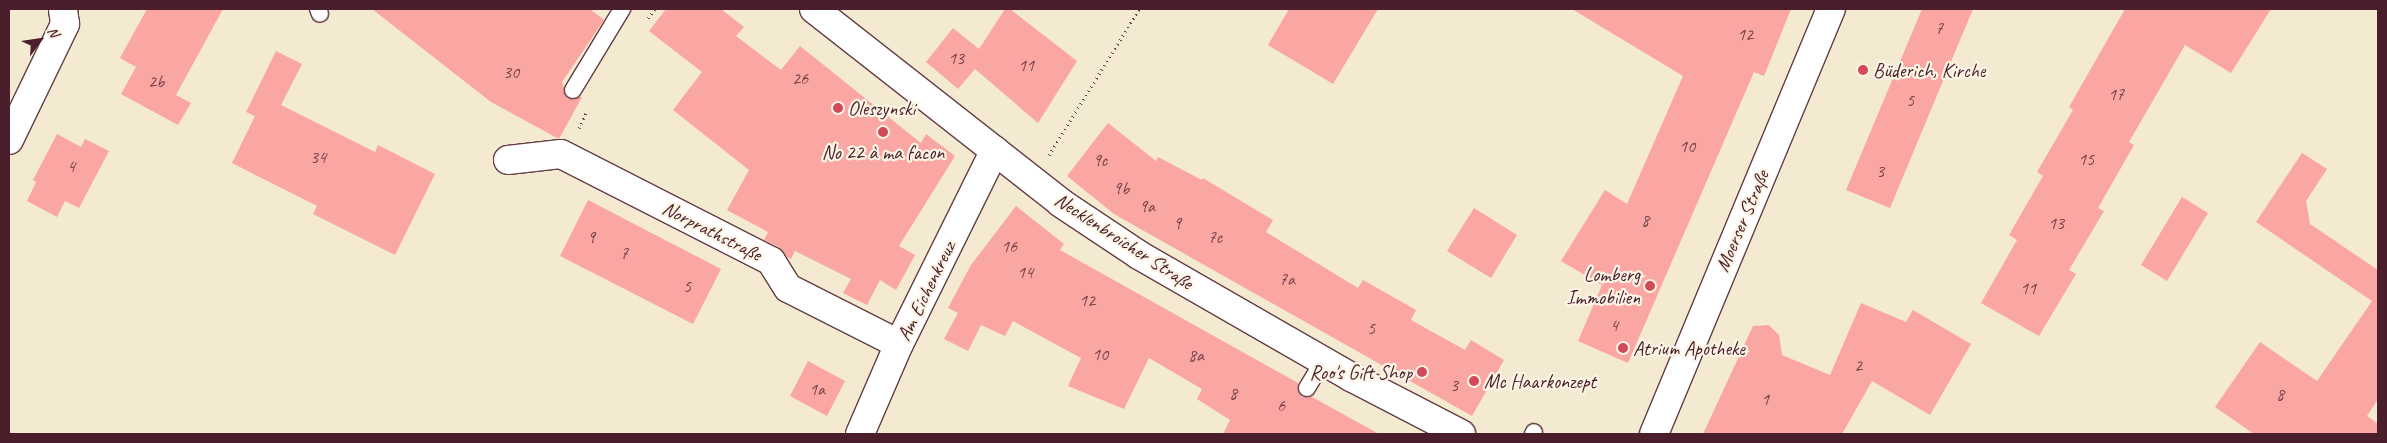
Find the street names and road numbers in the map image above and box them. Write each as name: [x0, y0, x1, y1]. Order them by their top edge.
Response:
street label: Moerser Straße: [1710, 167, 1774, 275]
street label: Necklenbroicher Straße: [1050, 187, 1198, 295]
street label: Norprathstraße: [658, 196, 766, 266]
street label: Am Eichenkreuz: [892, 238, 960, 344]

